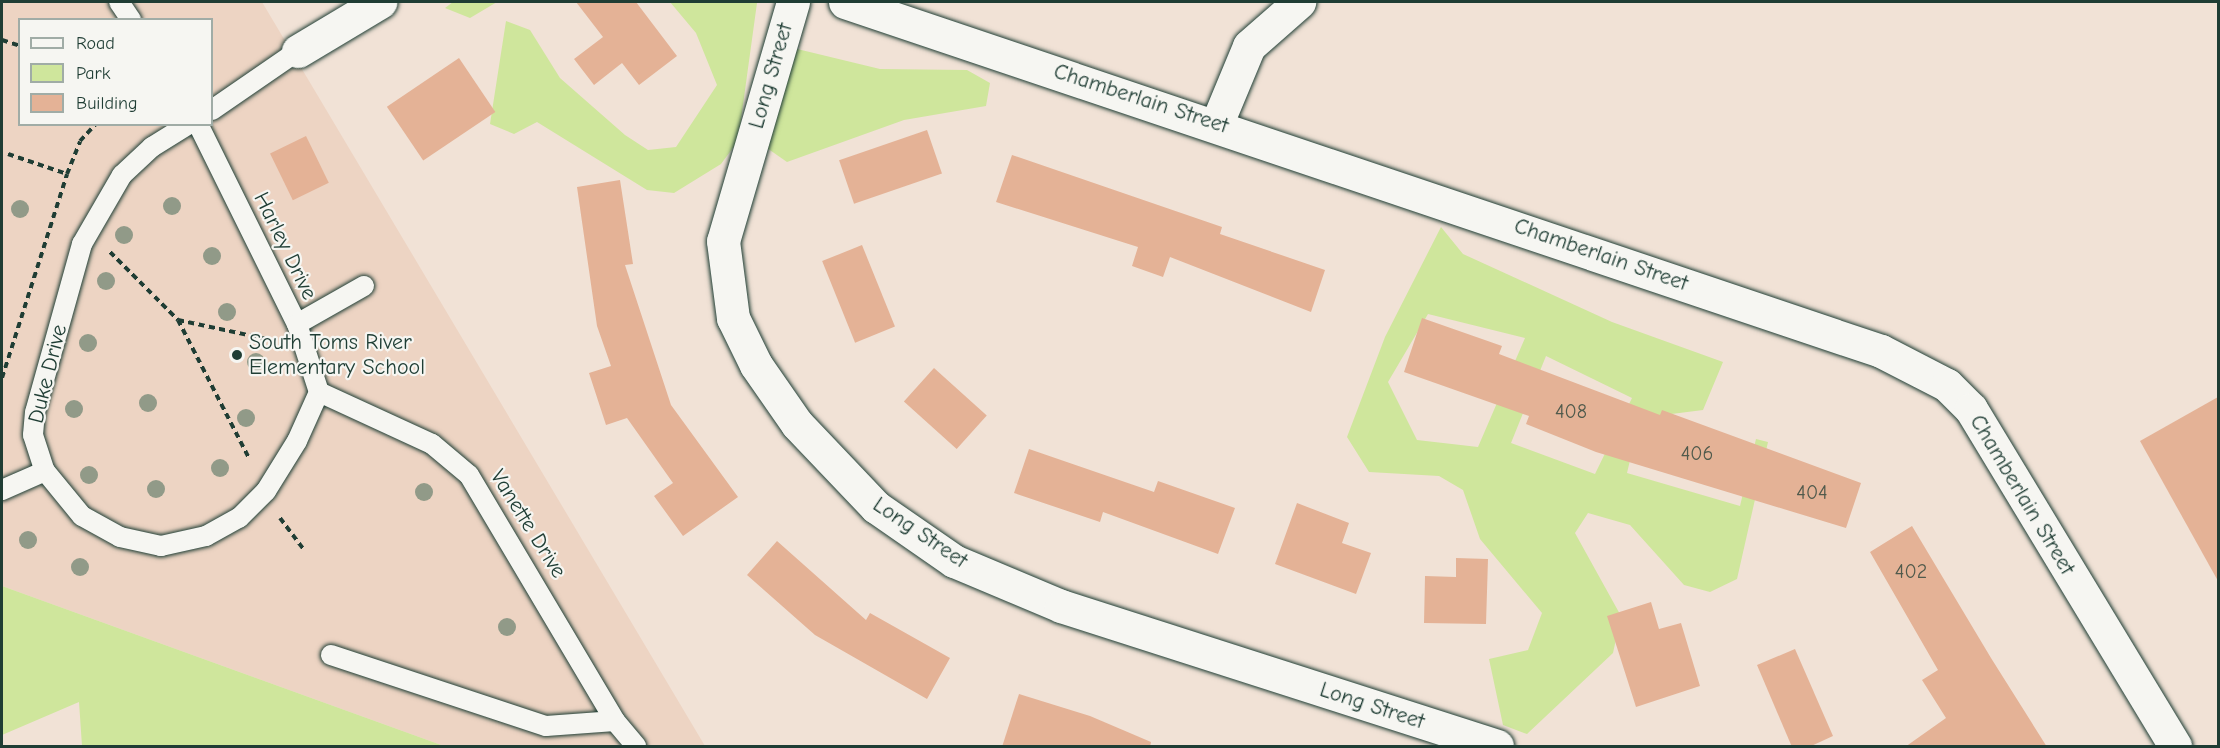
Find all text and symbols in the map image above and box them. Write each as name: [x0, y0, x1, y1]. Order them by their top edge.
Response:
legend: [18, 18, 213, 126]
street label: Long Street: [743, 20, 799, 132]
text: Road: [76, 33, 115, 54]
street label: Chamberlain Street: [1050, 58, 1232, 140]
text: Park: [76, 63, 110, 84]
text: Building: [76, 93, 138, 114]
street label: Harley Drive: [248, 188, 322, 304]
street label: Chamberlain Street: [1511, 213, 1691, 297]
street label: Duke Drive: [23, 322, 73, 426]
place label: South Toms River Elementary School: [249, 329, 425, 380]
marker: South Toms River Elementary School: [230, 348, 244, 362]
house number: 408: [1555, 399, 1587, 423]
street label: Chamberlain Street: [1964, 410, 2080, 580]
house number: 406: [1681, 441, 1713, 465]
street label: Vanette Drive: [484, 465, 572, 583]
house number: 404: [1796, 480, 1828, 504]
street label: Long Street: [868, 492, 972, 574]
house number: 402: [1895, 559, 1927, 583]
street label: Long Street: [1316, 677, 1428, 735]

